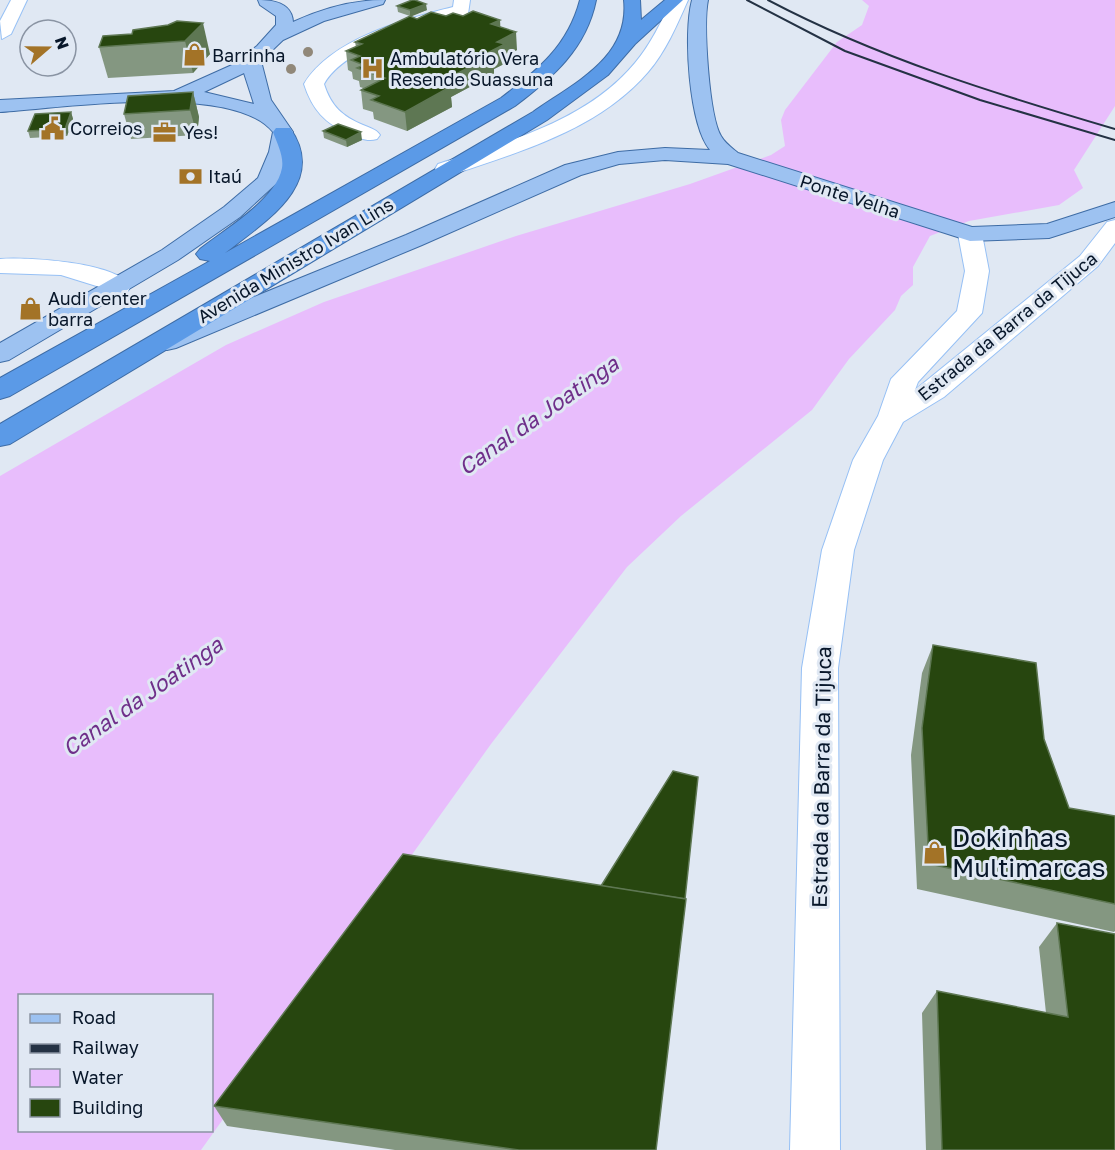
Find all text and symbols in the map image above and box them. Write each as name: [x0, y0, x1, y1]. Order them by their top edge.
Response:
north arrow: [18, 18, 78, 78]
text: N: [51, 34, 74, 52]
shop icon: Barrinha: [181, 42, 207, 68]
place label: Barrinha: [212, 44, 285, 66]
place label: Ambulatório Vera Resende Suassuna: [390, 47, 553, 90]
hospital icon: Ambulatório Vera Resende Suassuna: [359, 55, 385, 81]
public building icon: Correios: [39, 115, 65, 141]
place label: Correios: [70, 117, 143, 139]
office icon: Yes!: [152, 119, 178, 145]
place label: Yes!: [183, 121, 218, 143]
bank icon: Itaú: [177, 163, 203, 189]
place label: Itaú: [208, 165, 242, 187]
street label: Ponte Velha: [797, 169, 903, 223]
street label: Avenida Ministro Ivan Lins: [193, 193, 397, 327]
street label: Estrada da Barra da Tijuca: [913, 247, 1101, 405]
place label: Audi center barra: [48, 287, 147, 330]
shop icon: Audi center barra: [17, 295, 43, 321]
water label: Canal da Joatinga: [453, 349, 624, 480]
water label: Canal da Joatinga: [57, 630, 228, 761]
street label: Estrada da Barra da Tijuca: [806, 646, 836, 908]
place label: Dokinhas Multimarcas: [952, 822, 1105, 883]
shop icon: Dokinhas Multimarcas: [921, 839, 947, 865]
legend: [18, 994, 213, 1132]
text: Road: [72, 1006, 116, 1028]
text: Railway: [72, 1036, 139, 1058]
text: Water: [72, 1066, 123, 1088]
text: Building: [72, 1096, 143, 1118]

